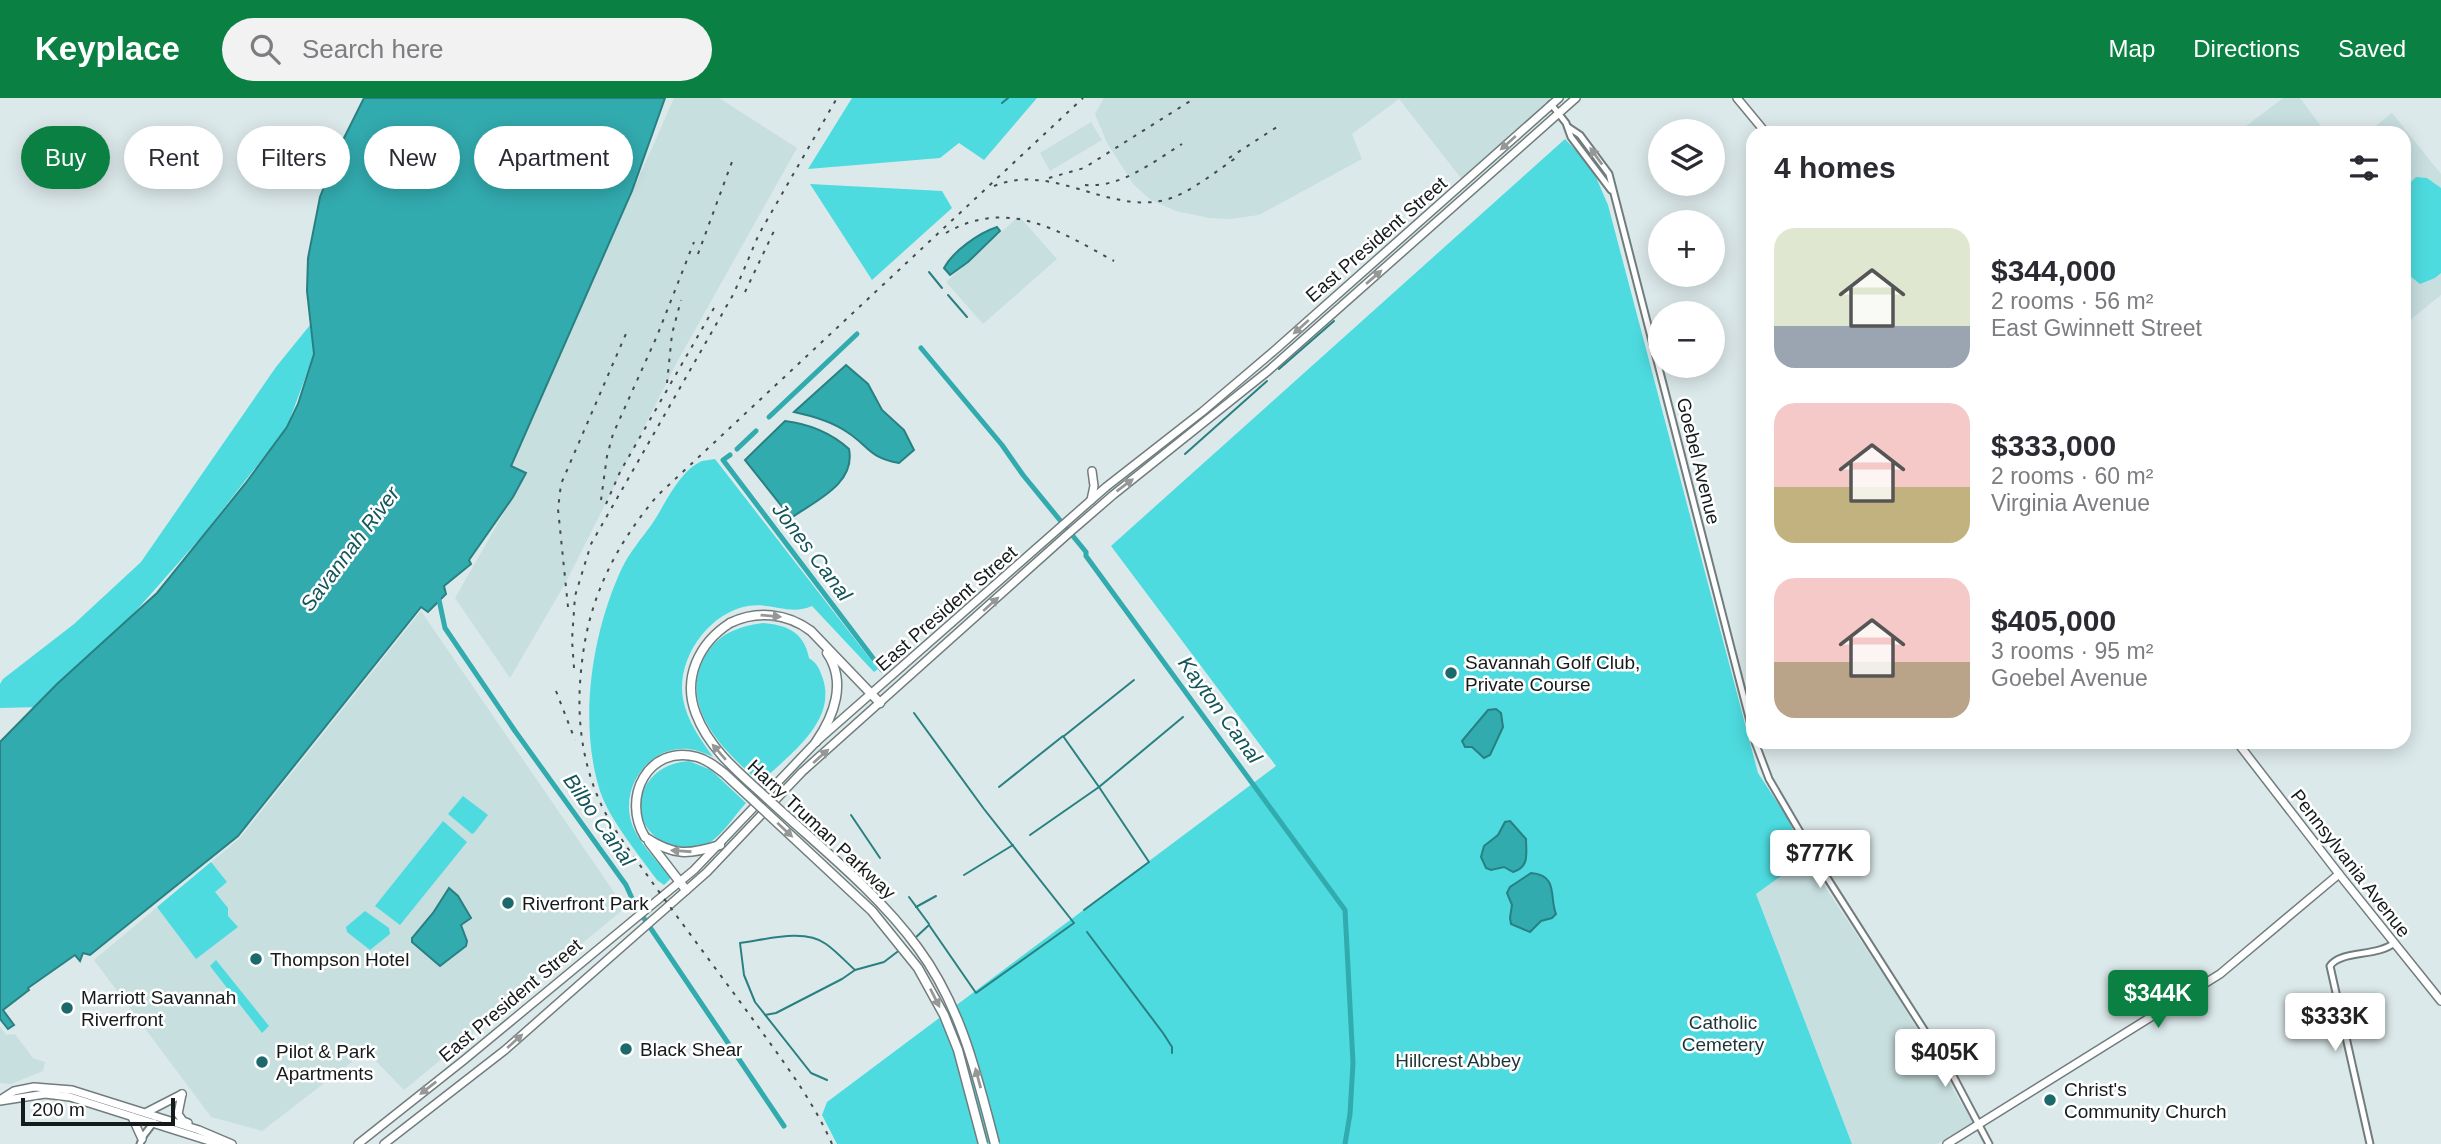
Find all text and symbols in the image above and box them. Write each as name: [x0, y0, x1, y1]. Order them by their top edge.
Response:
search box: [222, 18, 712, 81]
text: Keyplace: [35, 30, 180, 67]
icon: search: [246, 30, 284, 68]
text: Search here: [302, 34, 444, 64]
text: Map: [2109, 35, 2155, 62]
text: Directions: [2193, 35, 2300, 62]
text: Saved: [2338, 35, 2406, 62]
map controls: [1648, 119, 1725, 378]
button: layers: [1648, 119, 1725, 196]
chip: Buy: [21, 126, 110, 189]
chip: Rent: [124, 126, 223, 189]
chip: Filters: [237, 126, 350, 189]
chip: New: [364, 126, 460, 189]
chip: Apartment: [474, 126, 633, 189]
one-way arrow: [1500, 135, 1517, 151]
one-way arrow: [1589, 147, 1603, 165]
icon: filters: [2345, 149, 2383, 187]
text: 4 homes: [1774, 151, 1896, 184]
street label: East President Street: [1302, 172, 1452, 306]
button: +: [1648, 210, 1725, 287]
text: $344,000: [1991, 254, 2116, 287]
icon: home: [1830, 256, 1914, 340]
one-way arrow: [1365, 269, 1383, 285]
text: 2 rooms · 56 m²: [1991, 288, 2153, 314]
button: −: [1648, 301, 1725, 378]
text: East Gwinnett Street: [1991, 315, 2202, 341]
one-way arrow: [1292, 318, 1309, 334]
street label: Goebel Avenue: [1673, 396, 1724, 527]
text: $333,000: [1991, 429, 2116, 462]
icon: home: [1830, 431, 1914, 515]
text: 2 rooms · 60 m²: [1991, 463, 2153, 489]
one-way arrow: [1116, 478, 1134, 493]
water label: Savannah River: [295, 481, 404, 615]
text: Virginia Avenue: [1991, 490, 2150, 516]
water label: Jones Canal: [767, 497, 858, 606]
street label: East President Street: [872, 541, 1022, 675]
one-way arrow: [982, 597, 999, 612]
text: $405,000: [1991, 604, 2116, 637]
icon: home: [1830, 606, 1914, 690]
one-way arrow: [761, 611, 783, 622]
text: 3 rooms · 95 m²: [1991, 638, 2153, 664]
water label: Kayton Canal: [1174, 652, 1268, 769]
place label: Savannah Golf Club, Private Course: [1465, 652, 1640, 695]
marker: Savannah Golf Club, Private Course: [1443, 665, 1459, 681]
text: Goebel Avenue: [1991, 665, 2148, 691]
one-way arrow: [712, 743, 727, 761]
one-way arrow: [812, 748, 830, 764]
street label: Harry Truman Parkway: [743, 755, 900, 904]
water label: Bilbo Canal: [559, 769, 640, 871]
street label: Pennsylvania Avenue: [2287, 785, 2415, 941]
one-way arrow: [776, 821, 793, 837]
pin: $777K: [1771, 830, 1869, 890]
text: $777K: [1786, 840, 1854, 866]
one-way arrow: [670, 846, 692, 857]
place label: Riverfront Park: [522, 893, 649, 914]
marker: Riverfront Park: [500, 895, 516, 911]
street label: East President Street: [435, 934, 586, 1066]
place label: Thompson Hotel: [270, 949, 409, 970]
marker: Thompson Hotel: [248, 951, 264, 967]
pin: $344K: [2109, 970, 2207, 1030]
text: $344K: [2124, 980, 2192, 1006]
place label: Marriott Savannah Riverfront: [81, 987, 236, 1030]
one-way arrow: [930, 988, 941, 1008]
pin: $333K: [2286, 993, 2384, 1053]
marker: Marriott Savannah Riverfront: [59, 1000, 75, 1016]
text: $333K: [2301, 1003, 2369, 1029]
park label: Catholic Cemetery: [1682, 1012, 1765, 1055]
pin: $405K: [1896, 1030, 1994, 1089]
one-way arrow: [506, 1034, 523, 1049]
place label: Black Shear: [640, 1039, 743, 1060]
text: $405K: [1911, 1039, 1979, 1065]
place label: Pilot & Park Apartments: [276, 1041, 376, 1084]
marker: Black Shear: [618, 1041, 634, 1057]
park label: Hillcrest Abbey: [1395, 1050, 1521, 1071]
marker: Pilot & Park Apartments: [254, 1054, 270, 1070]
one-way arrow: [972, 1067, 983, 1089]
place label: Christ's Community Church: [2064, 1079, 2227, 1122]
one-way arrow: [420, 1080, 437, 1095]
marker: Christ's Community Church: [2042, 1092, 2058, 1108]
scale bar: [21, 1095, 175, 1127]
text: 200 m: [32, 1099, 85, 1120]

